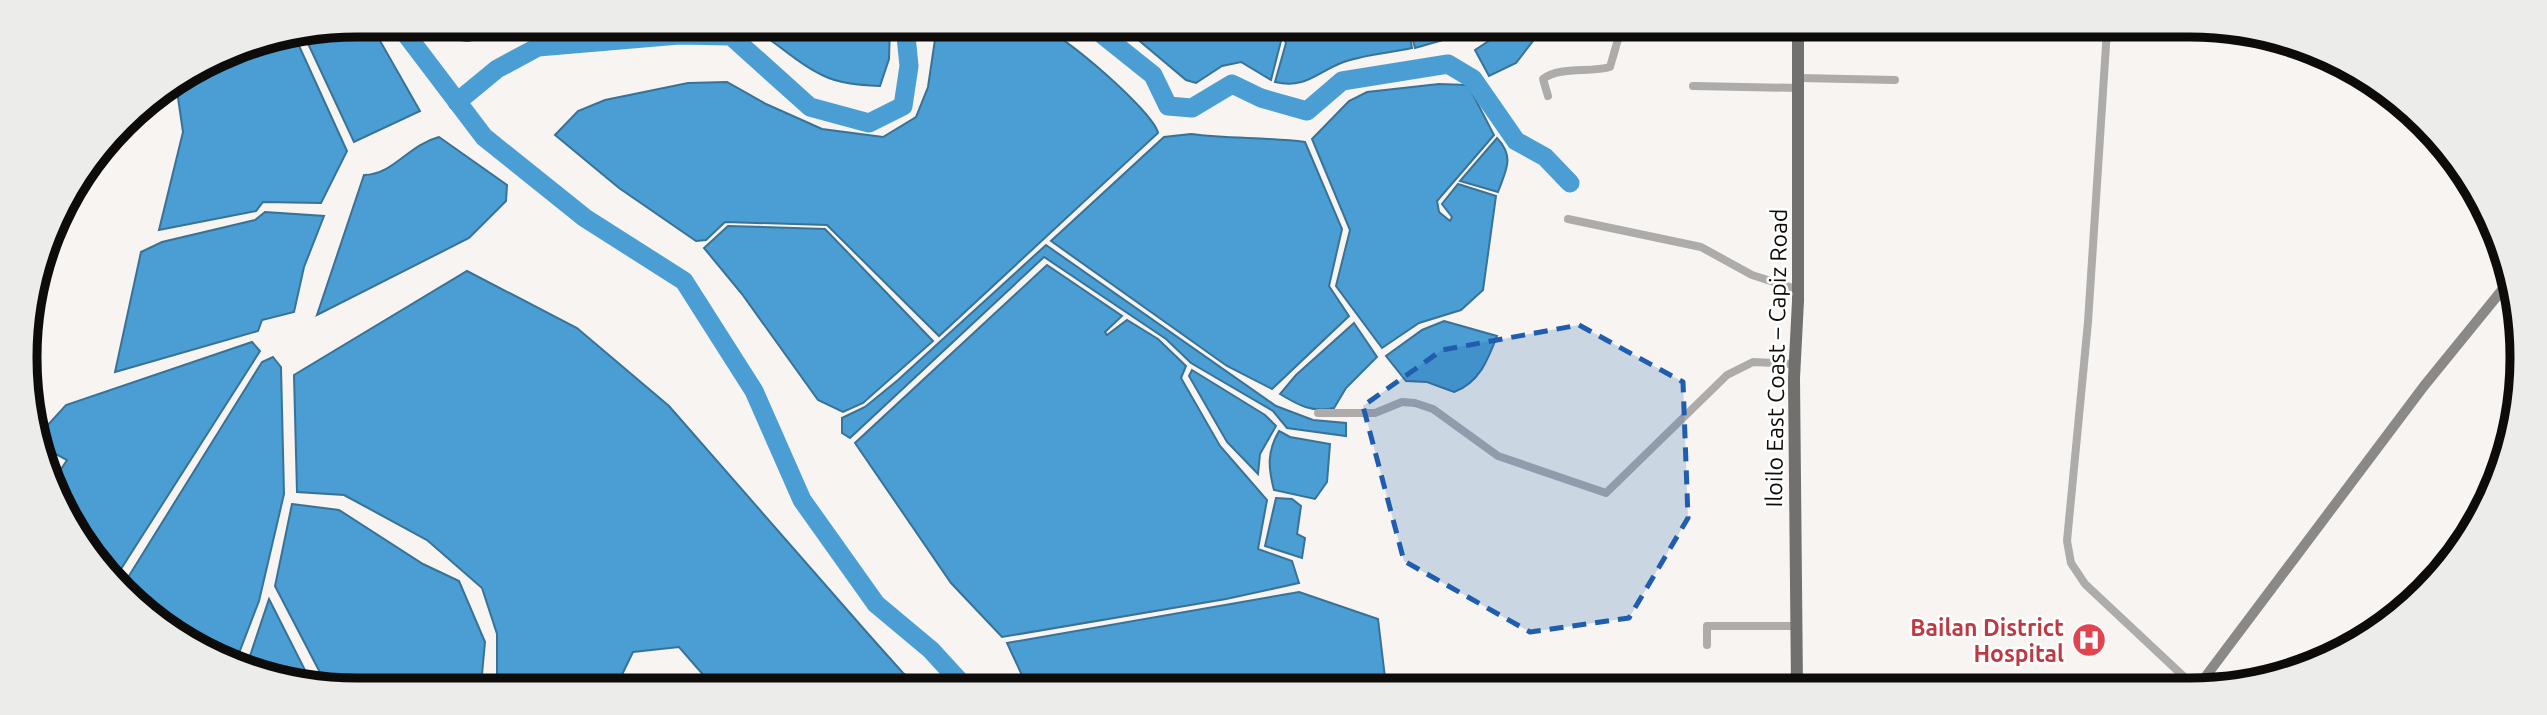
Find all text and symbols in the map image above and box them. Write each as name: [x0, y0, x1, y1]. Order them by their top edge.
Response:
street label: Iloilo East Coast – Capiz Road: [1761, 208, 1791, 508]
place label: Bailan District Hospital: [1910, 615, 2064, 666]
hospital icon: Bailan District Hospital: [2070, 621, 2108, 659]

